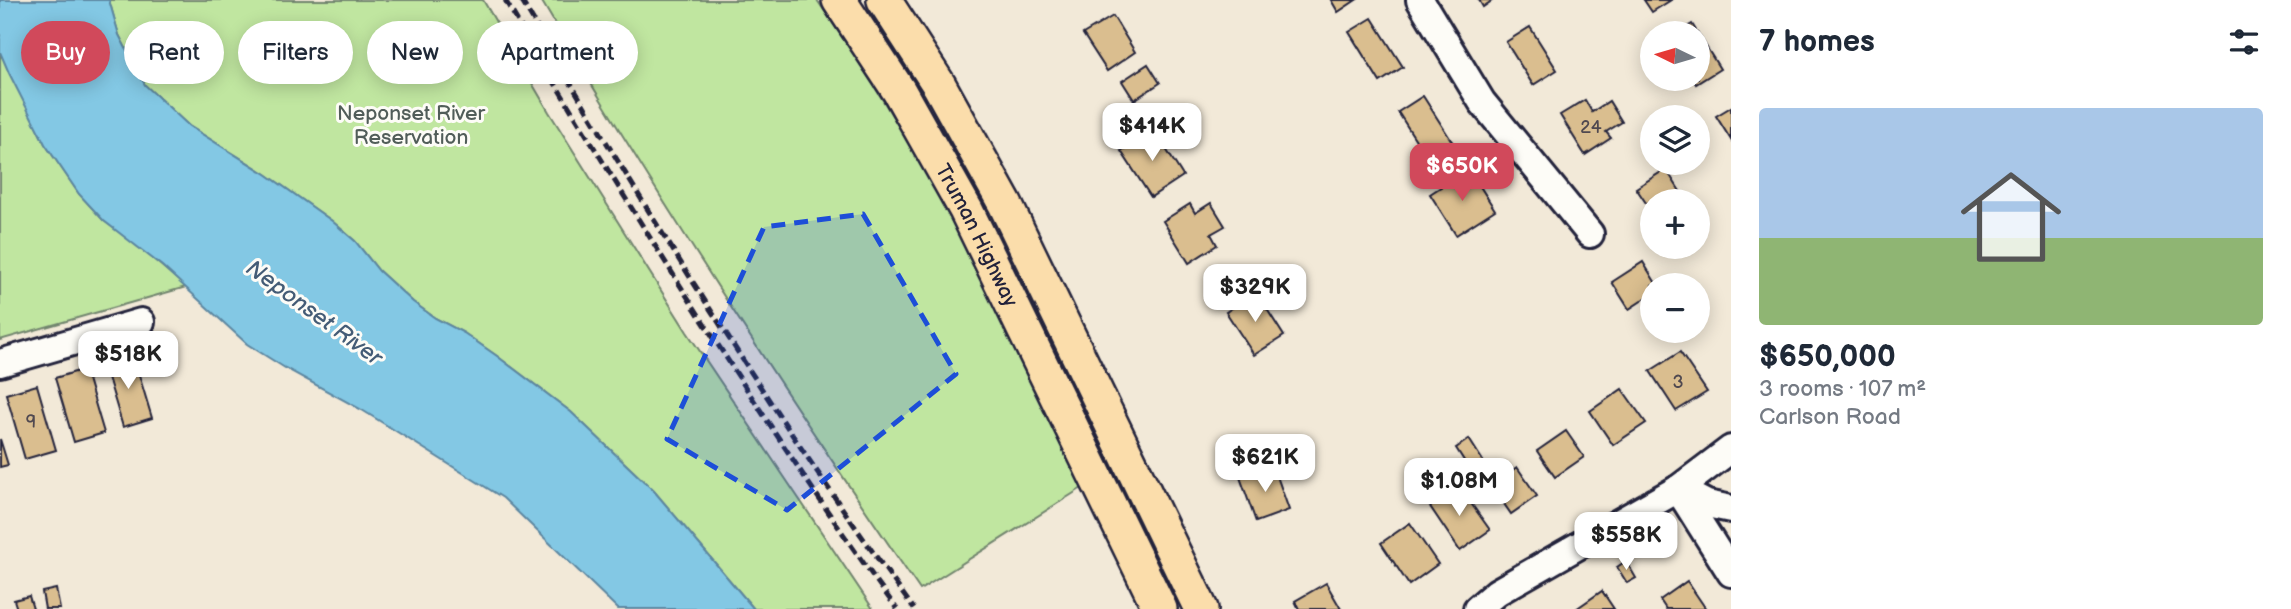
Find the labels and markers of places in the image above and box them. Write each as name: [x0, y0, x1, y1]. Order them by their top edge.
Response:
pin: $414K: [1103, 104, 1201, 163]
pin: $650K: [1413, 144, 1511, 203]
pin: $329K: [1206, 264, 1304, 324]
pin: $518K: [79, 332, 177, 391]
pin: $621K: [1216, 434, 1314, 494]
pin: $1.08M: [1402, 458, 1516, 518]
pin: $558K: [1577, 512, 1675, 572]

